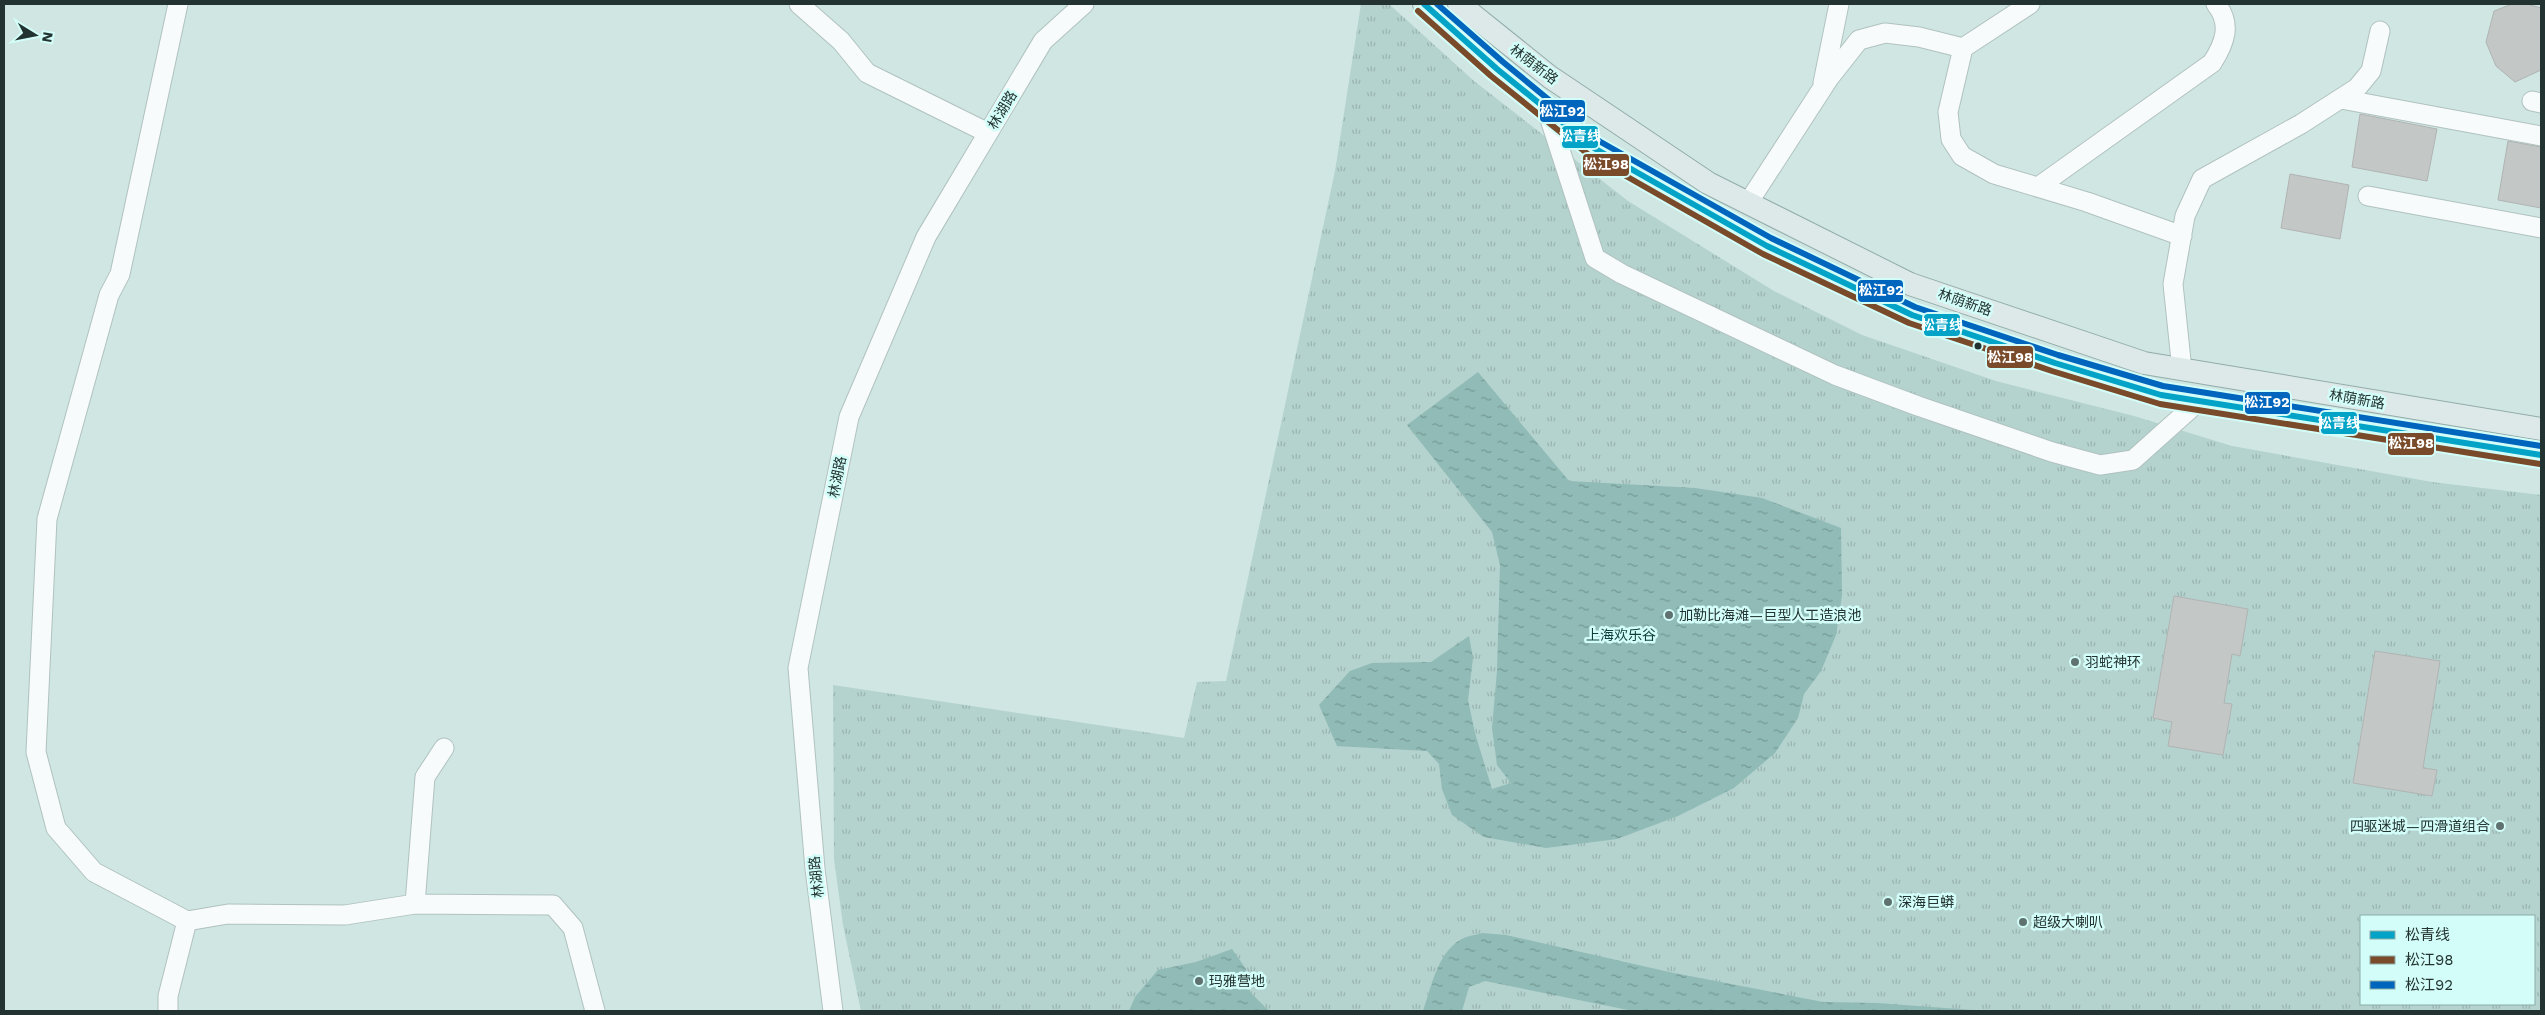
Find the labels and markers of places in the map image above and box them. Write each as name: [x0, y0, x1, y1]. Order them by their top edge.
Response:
unlabelled marker: [1973, 341, 1983, 351]
place label: 加勒比海滩—巨型人工造浪池: [1679, 607, 1861, 623]
marker: 加勒比海滩—巨型人工造浪池: [1663, 609, 1675, 621]
place label: 羽蛇神环: [2085, 654, 2141, 670]
marker: 羽蛇神环: [2069, 656, 2081, 668]
place label: 四驱迷城—四滑道组合: [2350, 818, 2490, 834]
marker: 四驱迷城—四滑道组合: [2494, 820, 2506, 832]
place label: 深海巨蟒: [1898, 894, 1954, 910]
marker: 深海巨蟒: [1882, 896, 1894, 908]
place label: 超级大喇叭: [2033, 914, 2103, 930]
marker: 超级大喇叭: [2017, 916, 2029, 928]
place label: 玛雅营地: [1209, 973, 1265, 989]
marker: 玛雅营地: [1193, 975, 1205, 987]

